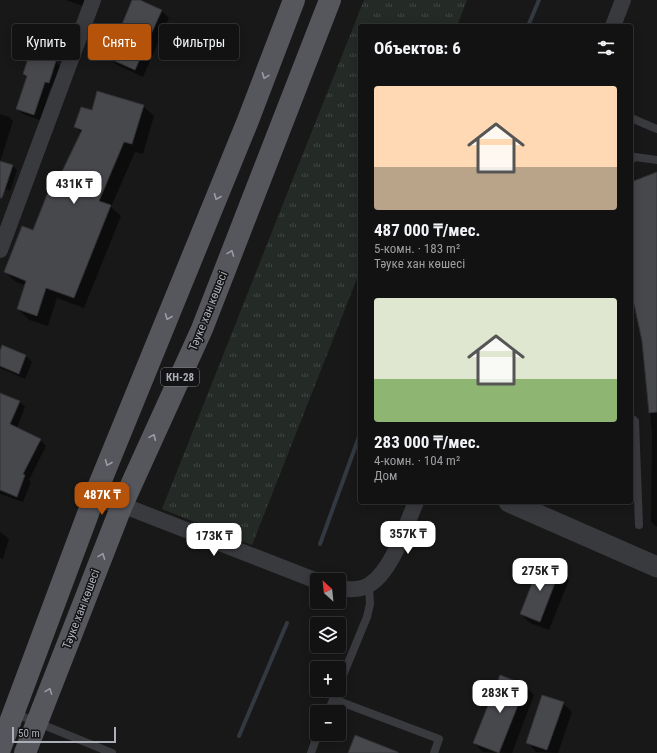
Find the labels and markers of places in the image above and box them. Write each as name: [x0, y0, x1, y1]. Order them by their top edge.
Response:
pin: 431K ₸: [41, 171, 107, 205]
pin: 487K ₸: [69, 482, 135, 516]
pin: 357K ₸: [375, 521, 441, 555]
pin: 173K ₸: [181, 523, 247, 557]
pin: 275K ₸: [507, 558, 573, 592]
pin: 283K ₸: [467, 680, 533, 714]

